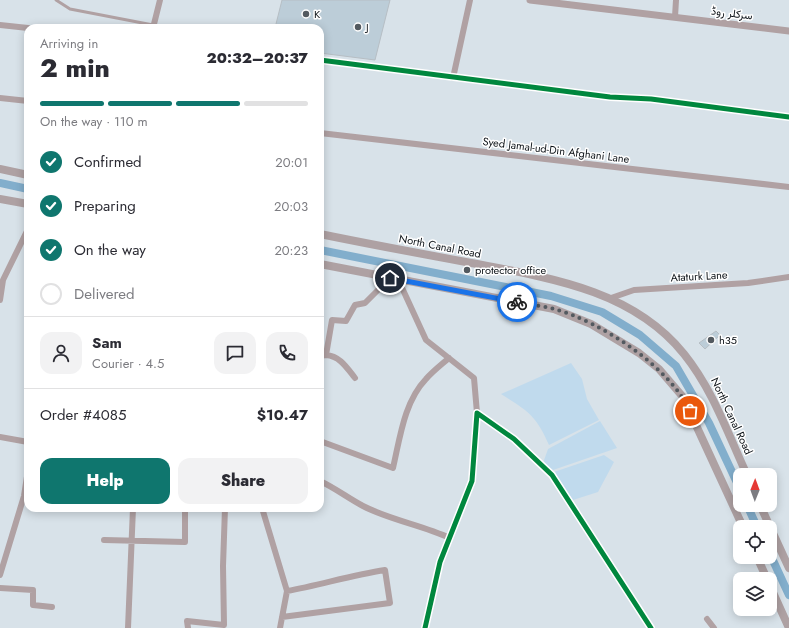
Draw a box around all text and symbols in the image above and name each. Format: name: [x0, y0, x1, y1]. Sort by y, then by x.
street label: سرکلر روڈ: [710, 3, 754, 24]
place label: K: [314, 6, 321, 22]
marker: K: [301, 9, 311, 19]
place label: J: [364, 19, 369, 35]
marker: J: [353, 22, 363, 32]
text: Arriving in: [40, 34, 98, 53]
text: 20:32–20:37: [207, 47, 308, 69]
text: 2 min: [40, 49, 110, 87]
text: On the way · 110 m: [40, 112, 148, 131]
street label: Syed Jamal-ud-Din Afghani Lane: [482, 133, 631, 167]
icon: check: [40, 151, 62, 173]
text: Confirmed: [74, 151, 142, 173]
text: 20:01: [275, 153, 308, 172]
icon: check: [40, 195, 62, 217]
text: Preparing: [74, 195, 136, 217]
text: 20:03: [274, 197, 308, 216]
street label: North Canal Road: [398, 230, 482, 262]
icon: check: [40, 239, 62, 261]
text: On the way: [74, 239, 146, 261]
text: 20:23: [274, 241, 308, 260]
pin: [373, 261, 407, 295]
place label: protector office: [475, 262, 547, 278]
marker: protector office: [462, 265, 472, 275]
street label: Ataturk Lane: [670, 266, 728, 285]
icon: home: [379, 267, 401, 289]
courier: [497, 282, 537, 322]
text: Delivered: [74, 283, 135, 305]
icon: bike: [506, 291, 528, 313]
button: person: [40, 332, 82, 374]
text: Sam: [92, 332, 122, 354]
button: chat: [214, 332, 256, 374]
button: phone: [266, 332, 308, 374]
place label: h35: [719, 332, 737, 348]
marker: h35: [706, 335, 716, 345]
text: Courier · 4.5: [92, 354, 164, 373]
street label: North Canal Road: [707, 375, 757, 457]
pin: [673, 394, 707, 428]
icon: bag: [679, 400, 701, 422]
text: Order #4085: [40, 404, 126, 426]
text: $10.47: [257, 404, 308, 426]
button: Help: [40, 458, 170, 504]
button: Share: [178, 458, 308, 504]
north arrow: [733, 468, 777, 512]
map controls: [733, 468, 777, 616]
button: locate: [733, 520, 777, 564]
button: layers: [733, 572, 777, 616]

